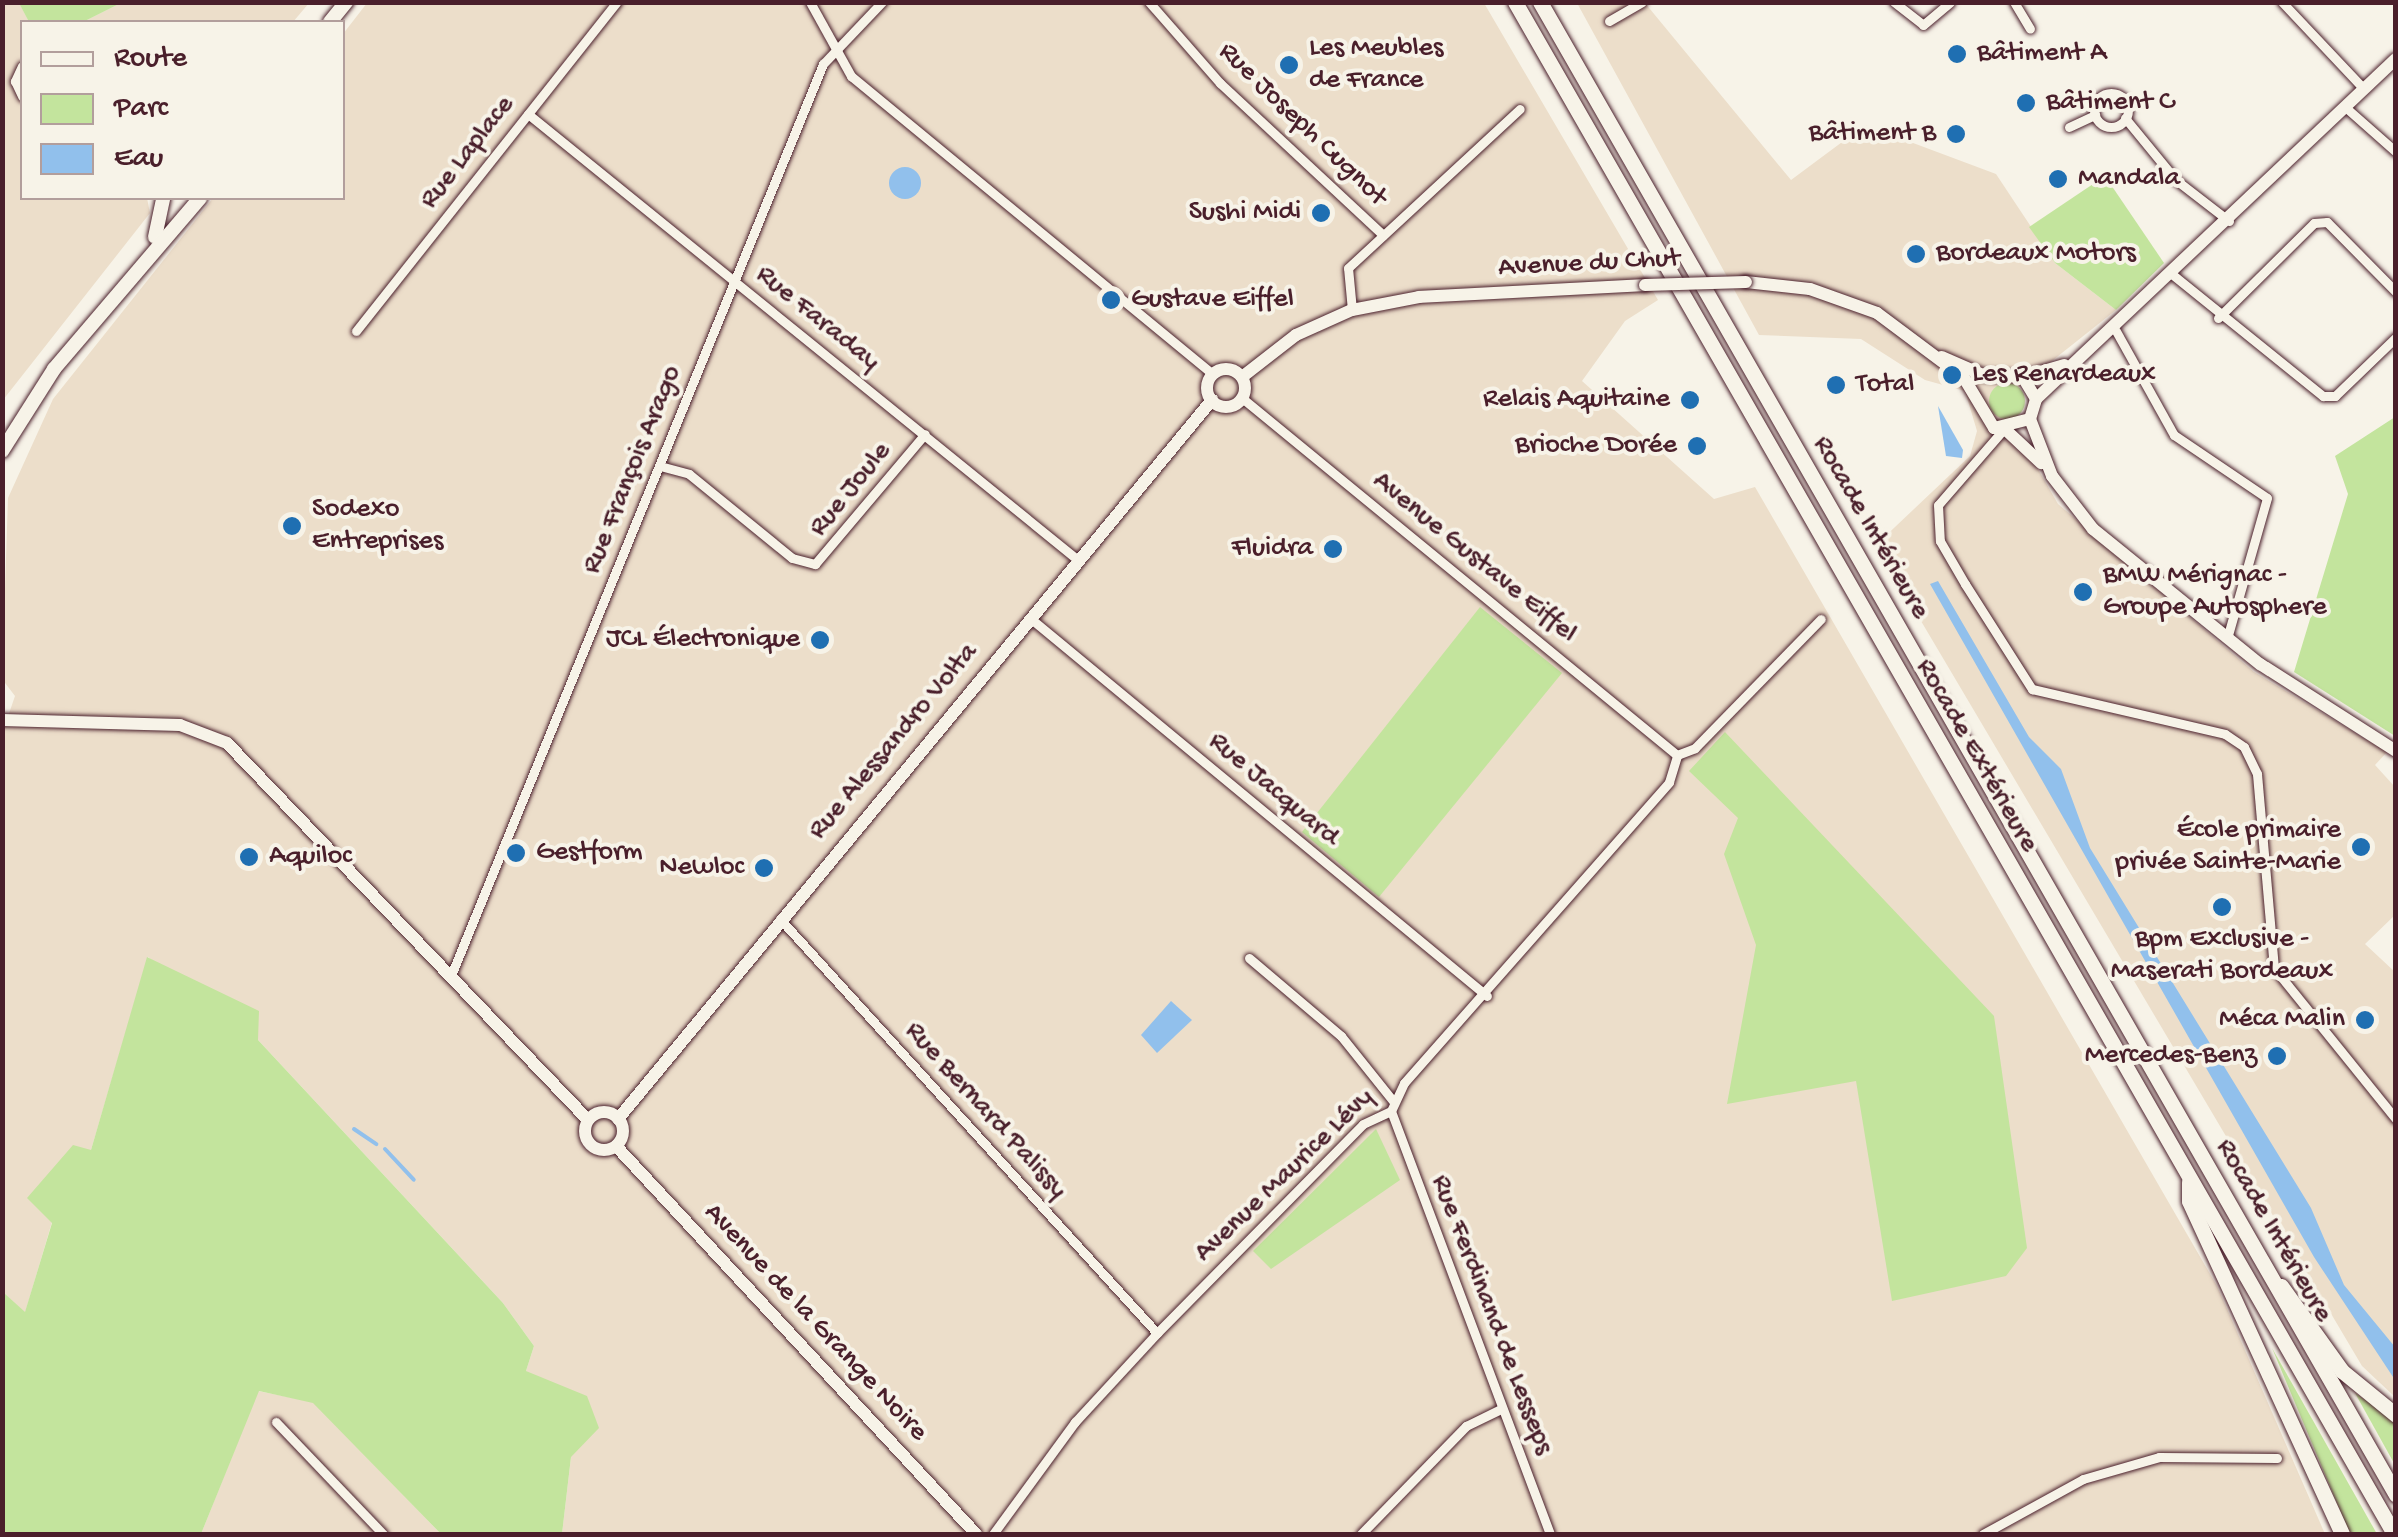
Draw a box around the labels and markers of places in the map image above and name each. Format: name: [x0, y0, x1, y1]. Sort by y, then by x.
place label: Les Meubles de France: [1309, 32, 1443, 98]
place label: Bâtiment A: [1977, 37, 2107, 71]
marker: Bâtiment A: [1946, 43, 1968, 65]
marker: Les Meubles de France: [1278, 54, 1300, 76]
place label: Bâtiment C: [2046, 86, 2174, 120]
marker: Bâtiment C: [2015, 92, 2037, 114]
place label: Bâtiment B: [1809, 117, 1936, 151]
marker: Bâtiment B: [1945, 123, 1967, 145]
place label: Mandala: [2078, 162, 2180, 196]
marker: Mandala: [2047, 168, 2069, 190]
place label: Sushi Midi: [1189, 196, 1301, 230]
marker: Sushi Midi: [1310, 202, 1332, 224]
place label: Bordeaux Motors: [1936, 237, 2136, 271]
marker: Bordeaux Motors: [1905, 243, 1927, 265]
place label: Gustave Eiffel: [1131, 283, 1294, 317]
marker: Gustave Eiffel: [1100, 289, 1122, 311]
place label: Les Renardeaux: [1972, 358, 2156, 392]
marker: Les Renardeaux: [1941, 364, 1963, 386]
place label: Total: [1856, 368, 1914, 402]
marker: Total: [1825, 374, 1847, 396]
place label: Relais Aquitaine: [1483, 383, 1670, 417]
marker: Relais Aquitaine: [1679, 389, 1701, 411]
place label: Brioche Dorée: [1515, 429, 1677, 463]
marker: Brioche Dorée: [1686, 435, 1708, 457]
place label: Sodexo Entreprises: [312, 493, 443, 559]
marker: Sodexo Entreprises: [281, 515, 303, 537]
place label: Fluidra: [1231, 532, 1313, 566]
marker: Fluidra: [1322, 538, 1344, 560]
place label: BMW Mérignac - Groupe Autosphere: [2103, 559, 2327, 625]
marker: BMW Mérignac - Groupe Autosphere: [2072, 581, 2094, 603]
place label: JCL Électronique: [606, 623, 800, 657]
marker: JCL Électronique: [809, 629, 831, 651]
place label: École primaire privée Sainte-Marie: [2115, 814, 2341, 880]
place label: Gestform: [536, 836, 643, 870]
marker: École primaire privée Sainte-Marie: [2350, 836, 2372, 858]
place label: Aquiloc: [269, 840, 352, 874]
marker: Gestform: [505, 842, 527, 864]
marker: Aquiloc: [238, 846, 260, 868]
place label: Newloc: [659, 851, 744, 885]
marker: Newloc: [753, 857, 775, 879]
marker: Bpm Exclusive - Maserati Bordeaux: [2211, 896, 2233, 918]
place label: Bpm Exclusive - Maserati Bordeaux: [2111, 923, 2333, 989]
place label: Méca Malin: [2219, 1003, 2345, 1037]
marker: Méca Malin: [2354, 1009, 2376, 1031]
place label: Mercedes-Benz: [2085, 1039, 2257, 1073]
marker: Mercedes-Benz: [2266, 1045, 2288, 1067]

